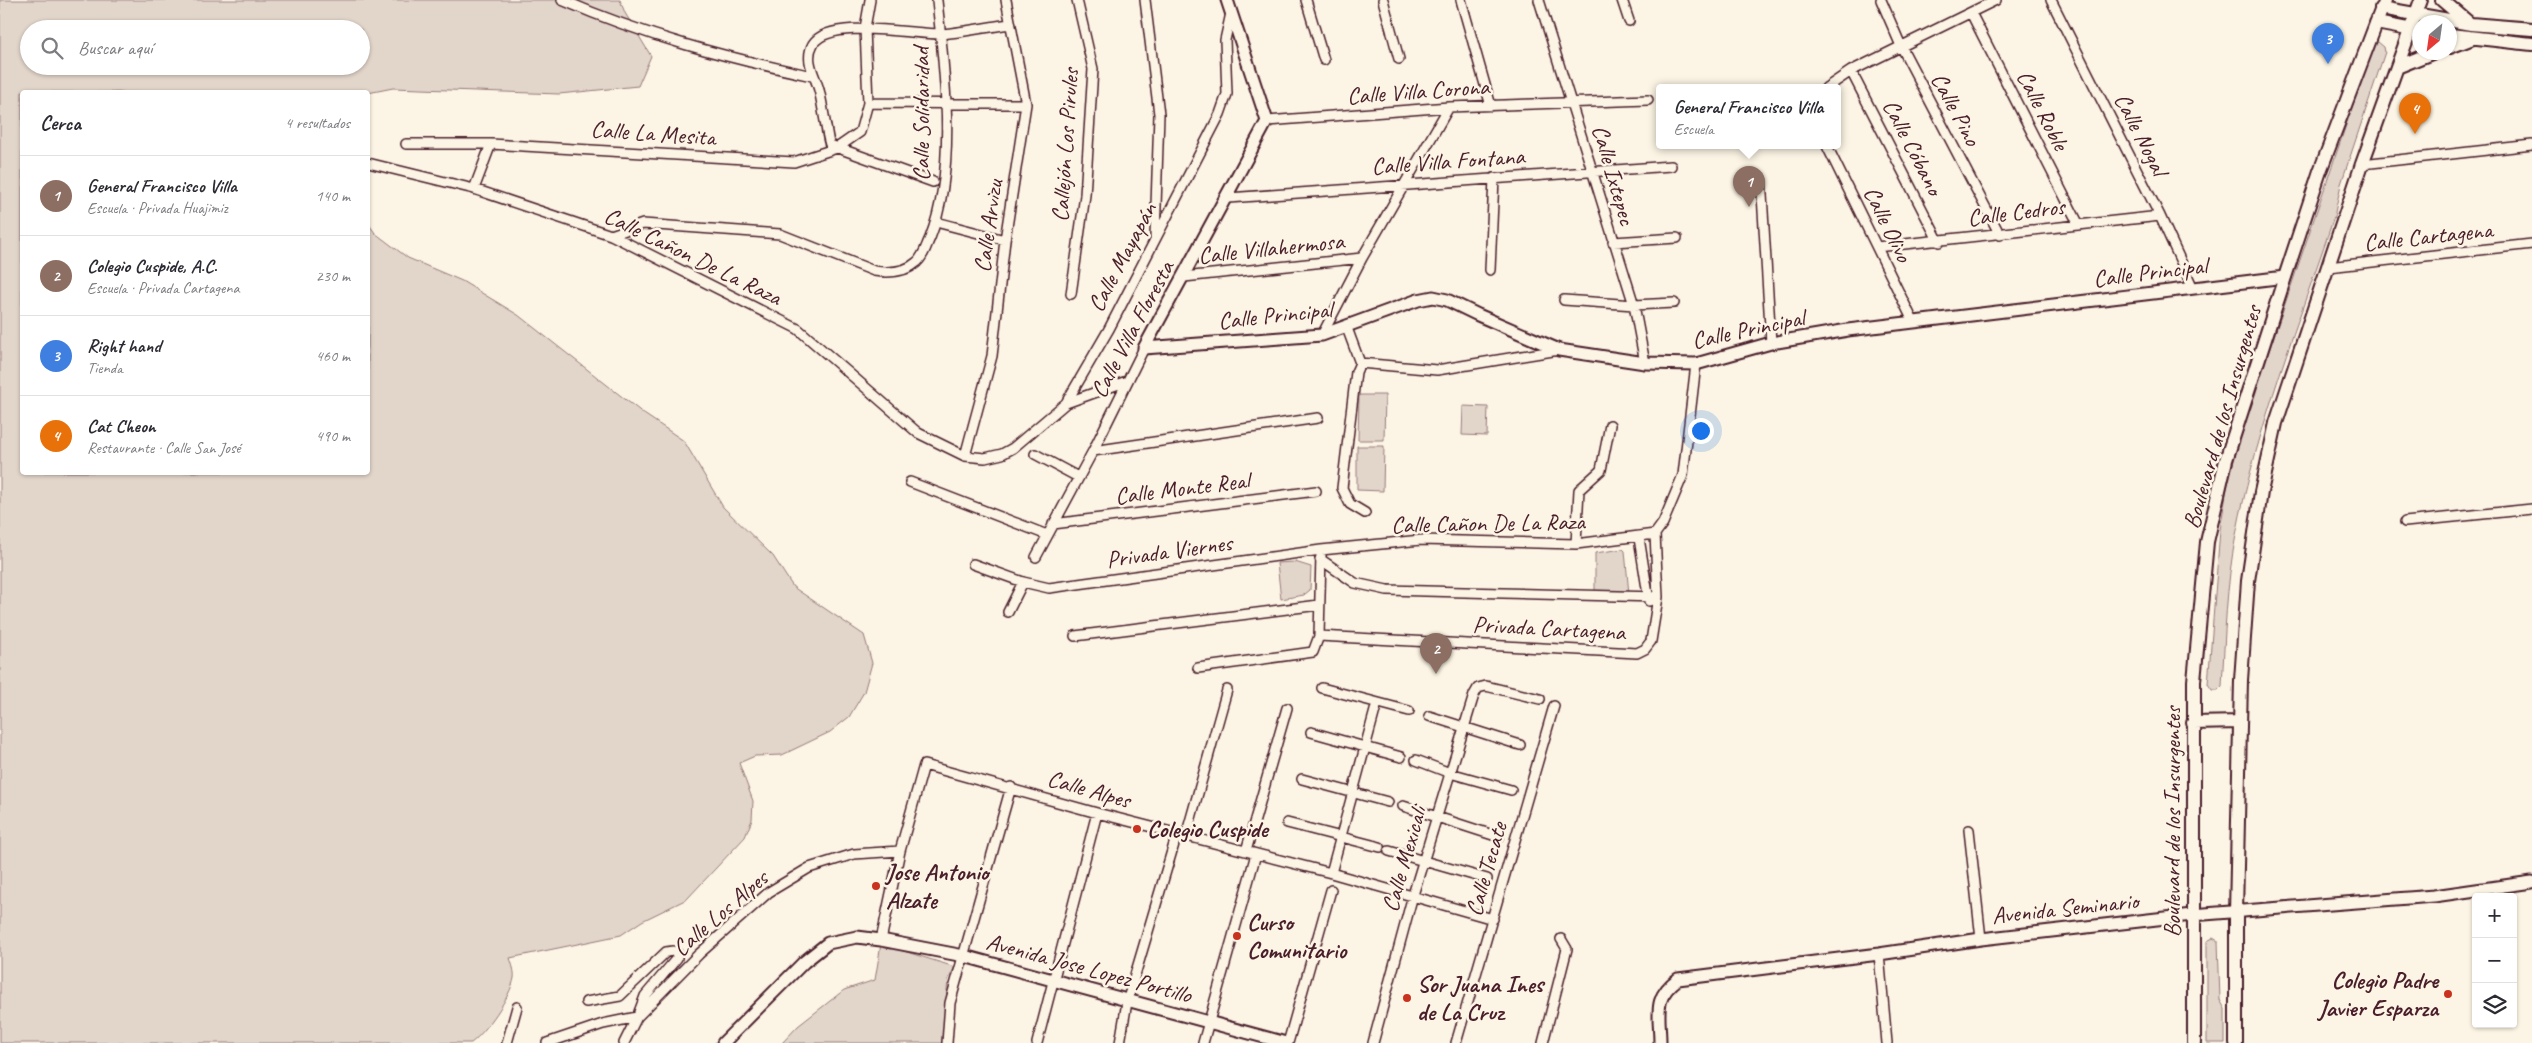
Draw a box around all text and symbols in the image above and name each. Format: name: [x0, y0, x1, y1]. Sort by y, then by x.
north arrow: [2412, 15, 2457, 60]
search box: [20, 20, 370, 75]
pin: 3: [2312, 23, 2344, 64]
icon: search: [38, 34, 66, 62]
text: Buscar aquí: [78, 36, 152, 60]
street label: Calle Solidaridad: [906, 44, 936, 181]
street label: Callejón Los Pirules: [1045, 65, 1085, 223]
street label: Calle Roble: [2010, 65, 2077, 157]
street label: Calle Pino: [1924, 67, 1988, 152]
street label: Calle Villa Corona: [1346, 71, 1492, 111]
popup: [1656, 84, 1841, 149]
street label: Calle Nogal: [2108, 88, 2176, 184]
pin: 4: [2399, 93, 2431, 134]
street label: Calle Cóbano: [1876, 94, 1951, 202]
text: General Francisco Villa: [1674, 95, 1823, 119]
text: Cerca: [40, 110, 81, 136]
text: 4 resultados: [285, 113, 350, 133]
street label: Calle La Mesita: [590, 114, 719, 152]
text: Escuela: [1674, 119, 1714, 139]
street label: Calle Ixtepec: [1585, 121, 1643, 230]
street label: Calle Villa Fontana: [1371, 141, 1527, 181]
pin: 1: [1733, 166, 1765, 207]
text: General Francisco Villa: [87, 174, 237, 198]
street label: Calle Arvizu: [967, 176, 1010, 274]
street label: Calle Olivo: [1857, 181, 1920, 268]
text: 1: [52, 186, 60, 206]
text: 140 m: [316, 186, 350, 206]
street label: Calle Cedros: [1966, 191, 2068, 233]
street label: Calle Mayapán: [1081, 196, 1164, 317]
text: Escuela · Privada Huajimiz: [87, 198, 228, 218]
street label: Calle Cañon De La Raza: [599, 200, 788, 313]
street label: Calle Cartagena: [2362, 214, 2496, 258]
street label: Calle Villahermosa: [1197, 225, 1347, 271]
street label: Calle Principal: [2091, 250, 2212, 294]
text: Colegio Cuspide, A.C.: [87, 254, 217, 278]
street label: Calle Villa Floresta: [1083, 254, 1181, 403]
text: 2: [52, 266, 60, 286]
text: 230 m: [316, 266, 350, 286]
text: Escuela · Privada Cartagena: [87, 278, 239, 298]
street label: Calle Principal: [1217, 294, 1337, 336]
street label: Boulevard de los Insurgentes: [2176, 300, 2269, 532]
street label: Calle Principal: [1689, 302, 1811, 356]
text: Right hand: [87, 334, 161, 358]
text: 3: [52, 346, 60, 366]
text: 460 m: [316, 346, 350, 366]
text: Tienda: [87, 358, 123, 378]
text: Cat Cheon: [87, 414, 156, 438]
your location: [1688, 418, 1714, 444]
text: 4: [52, 426, 60, 446]
text: 490 m: [316, 426, 350, 446]
text: Restaurante · Calle San José: [87, 438, 241, 458]
street label: Calle Monte Real: [1113, 464, 1255, 511]
street label: Calle Cañon De La Raza: [1391, 506, 1586, 540]
street label: Privada Viernes: [1104, 527, 1236, 575]
street label: Privada Cartagena: [1472, 609, 1628, 647]
pin: 2: [1420, 633, 1452, 674]
street label: Boulevard de los Insurgentes: [2157, 705, 2187, 937]
street label: Calle Alpes: [1044, 763, 1136, 816]
street label: Calle Mexicali: [1375, 800, 1434, 915]
place label: Colegio Cuspide: [1147, 814, 1270, 844]
street label: Calle Tecate: [1458, 816, 1514, 919]
marker: Colegio Cuspide: [1131, 823, 1143, 835]
place label: Jose Antonio Alzate: [884, 857, 991, 915]
street label: Calle Los Alpes: [666, 862, 776, 963]
marker: Jose Antonio Alzate: [870, 880, 882, 892]
street label: Avenida Seminario: [1990, 885, 2142, 931]
map controls: [2472, 893, 2517, 1028]
button: +: [2472, 893, 2517, 938]
place label: Curso Comunitario: [1247, 907, 1348, 965]
street label: Avenida Jose Lopez Portillo: [983, 926, 1196, 1010]
marker: Curso Comunitario: [1231, 930, 1243, 942]
button: −: [2472, 938, 2517, 983]
place label: Colegio Padre Javier Esparza: [2316, 965, 2440, 1023]
place label: Sor Juana Ines de La Cruz: [1417, 969, 1546, 1027]
button: layers: [2472, 983, 2517, 1028]
marker: Colegio Padre Javier Esparza: [2442, 988, 2454, 1000]
marker: Sor Juana Ines de La Cruz: [1401, 992, 1413, 1004]

